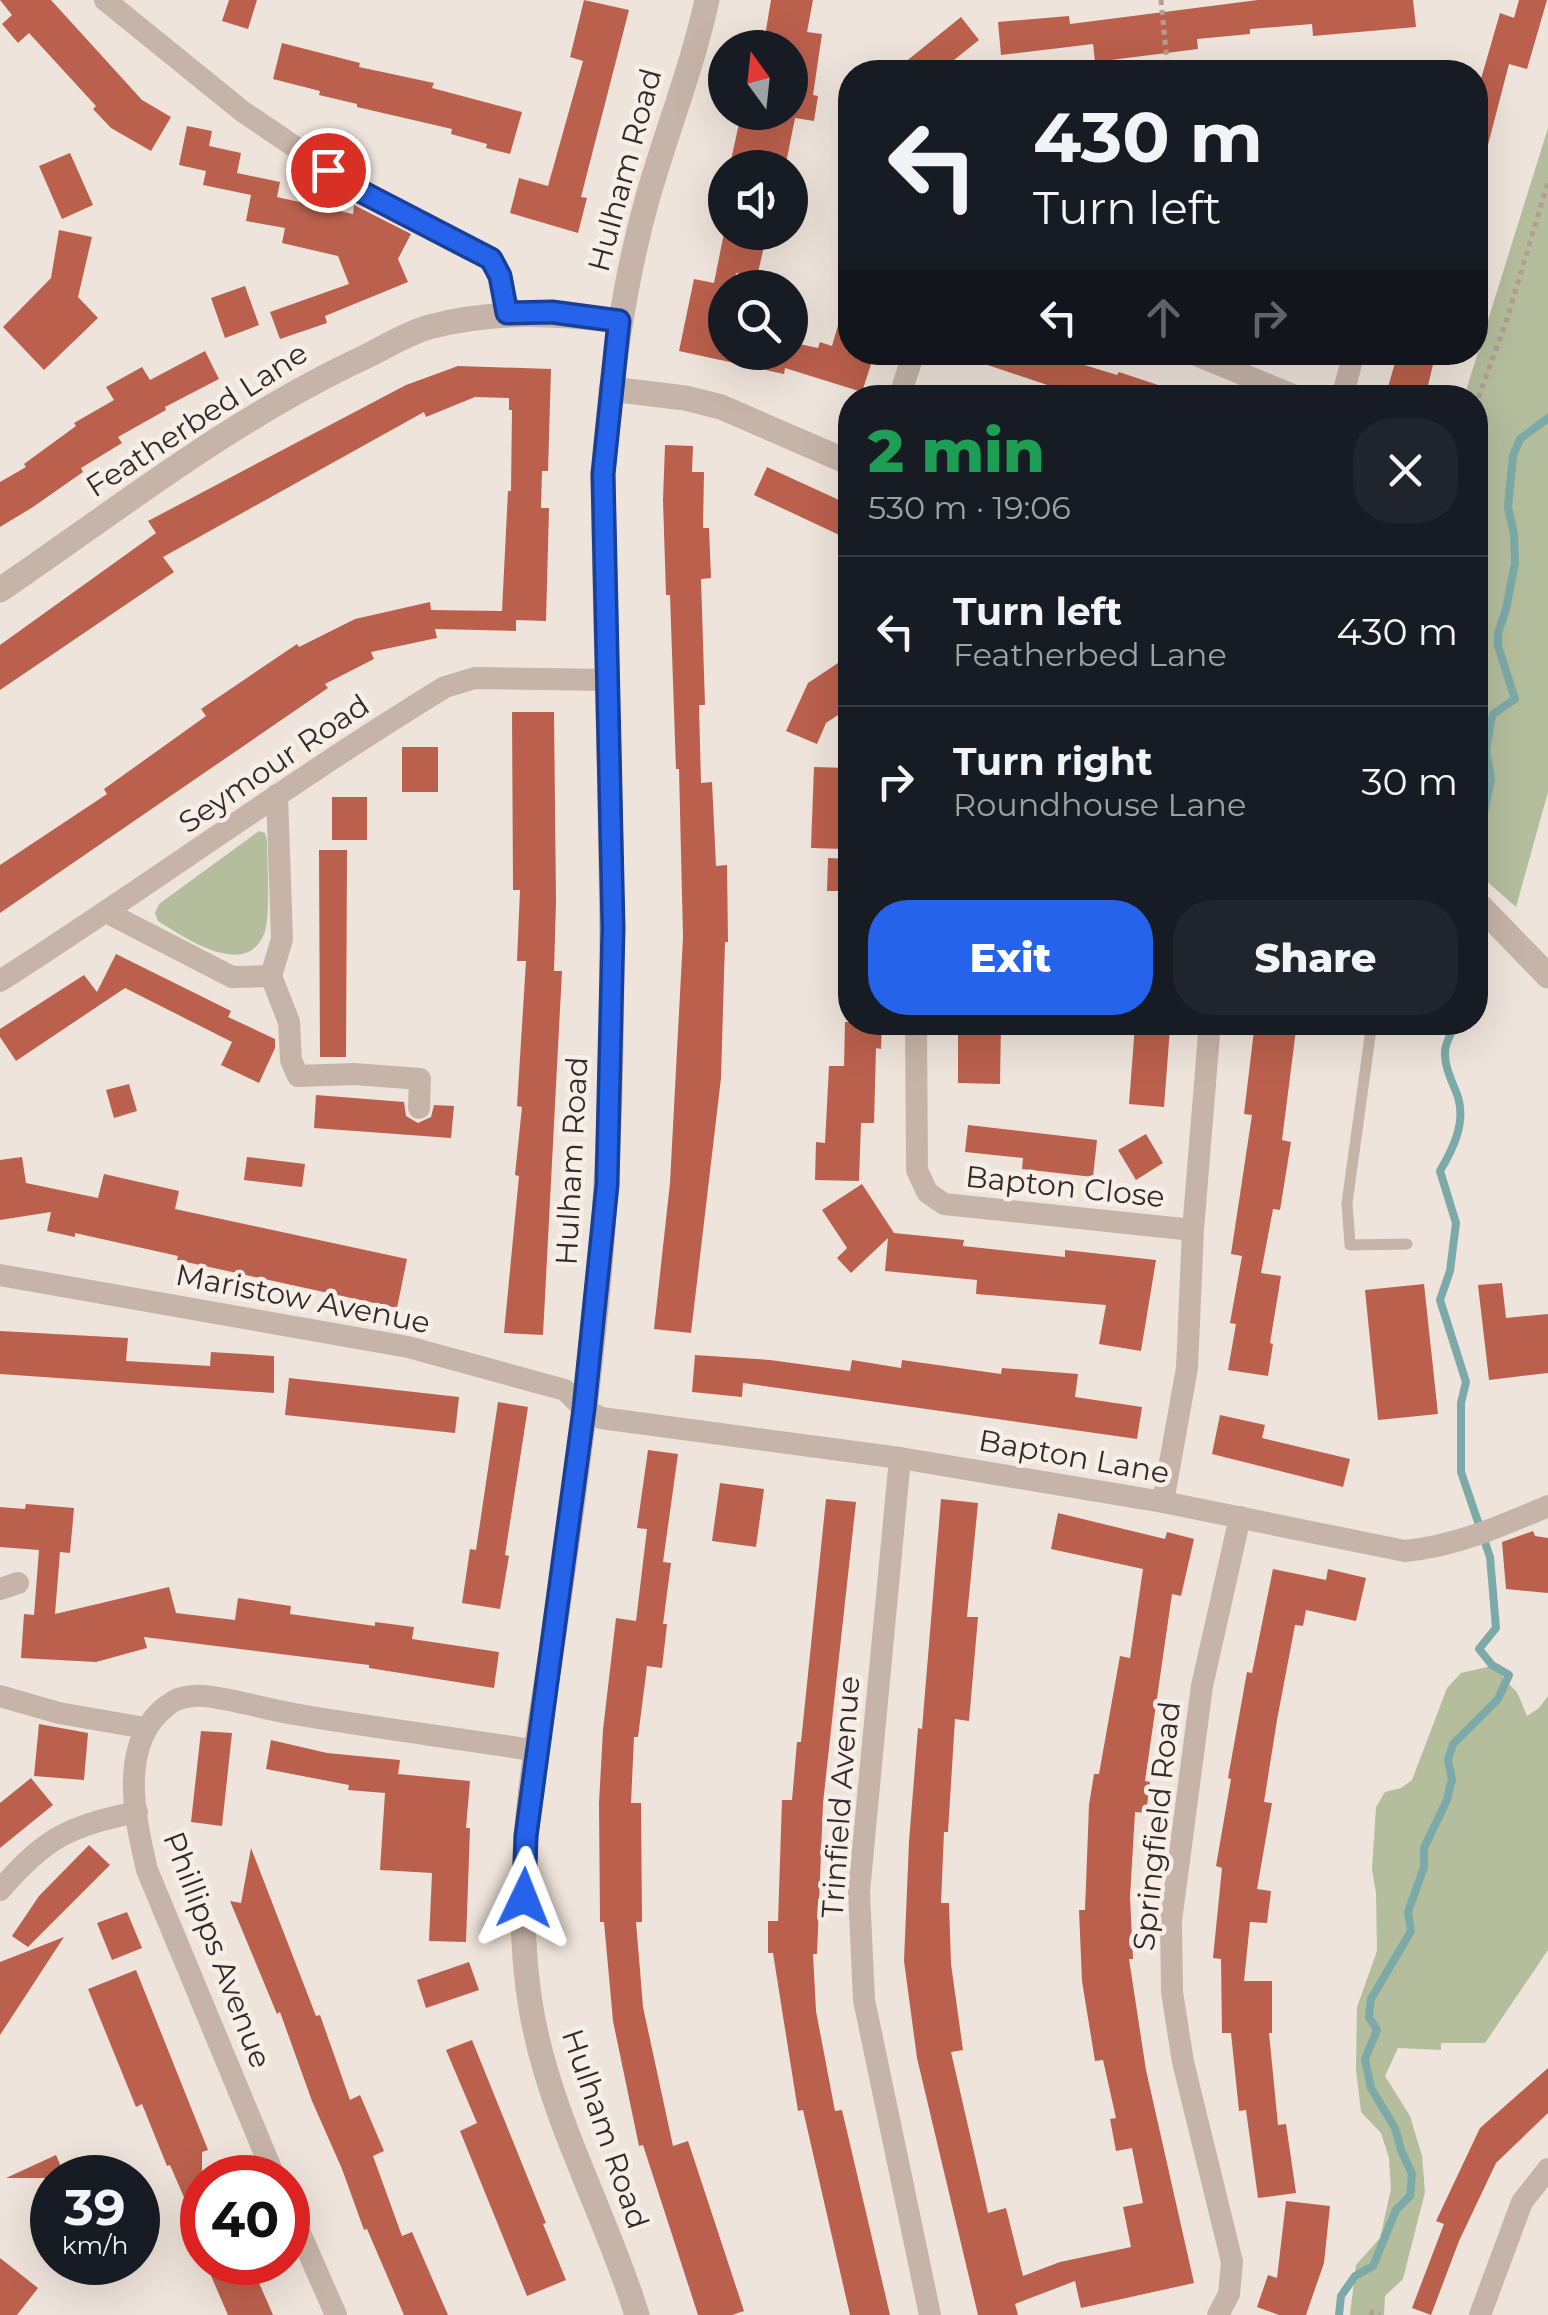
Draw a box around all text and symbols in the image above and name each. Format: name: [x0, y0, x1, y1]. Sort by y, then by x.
north arrow: [708, 30, 808, 130]
map controls: [708, 30, 808, 370]
street label: Hulham Road: [580, 64, 669, 275]
text: 430 m: [1033, 94, 1263, 180]
icon: left: [868, 100, 998, 230]
pin: [286, 128, 371, 213]
icon: arrive: [301, 143, 356, 198]
button: sound: [708, 150, 808, 250]
text: Turn left: [1033, 180, 1221, 235]
button: search: [708, 270, 808, 370]
icon: left: [1031, 290, 1086, 345]
icon: ahead: [1136, 290, 1191, 345]
icon: right: [1241, 290, 1296, 345]
street label: Featherbed Lane: [79, 334, 314, 505]
text: 2 min: [868, 414, 1045, 487]
button: close: [1353, 418, 1458, 523]
text: 530 m · 19:06: [868, 488, 1071, 527]
text: Turn left: [953, 588, 1122, 635]
icon: left: [868, 604, 923, 659]
text: 430 m: [1337, 608, 1458, 655]
text: Featherbed Lane: [953, 635, 1227, 674]
street label: Seymour Road: [171, 686, 376, 841]
text: Turn right: [953, 738, 1152, 785]
icon: right: [868, 754, 923, 809]
text: 30 m: [1361, 758, 1458, 805]
text: Roundhouse Lane: [953, 785, 1246, 824]
button: Exit: [868, 900, 1153, 1015]
button: Share: [1173, 900, 1458, 1015]
street label: Hulham Road: [548, 1056, 595, 1266]
street label: Bapton Close: [964, 1158, 1167, 1215]
street label: Maristow Avenue: [173, 1256, 433, 1341]
street label: Bapton Lane: [976, 1422, 1172, 1491]
street label: Trinfield Avenue: [814, 1675, 867, 1919]
street label: Springfield Road: [1125, 1699, 1188, 1952]
street label: Phillipps Avenue: [155, 1826, 280, 2073]
position arrow: [472, 1846, 576, 1950]
street label: Hulham Road: [554, 2024, 657, 2234]
speed limit sign: 40: [180, 2155, 310, 2285]
text: 39: [64, 2177, 126, 2238]
text: km/h: [62, 2230, 128, 2260]

